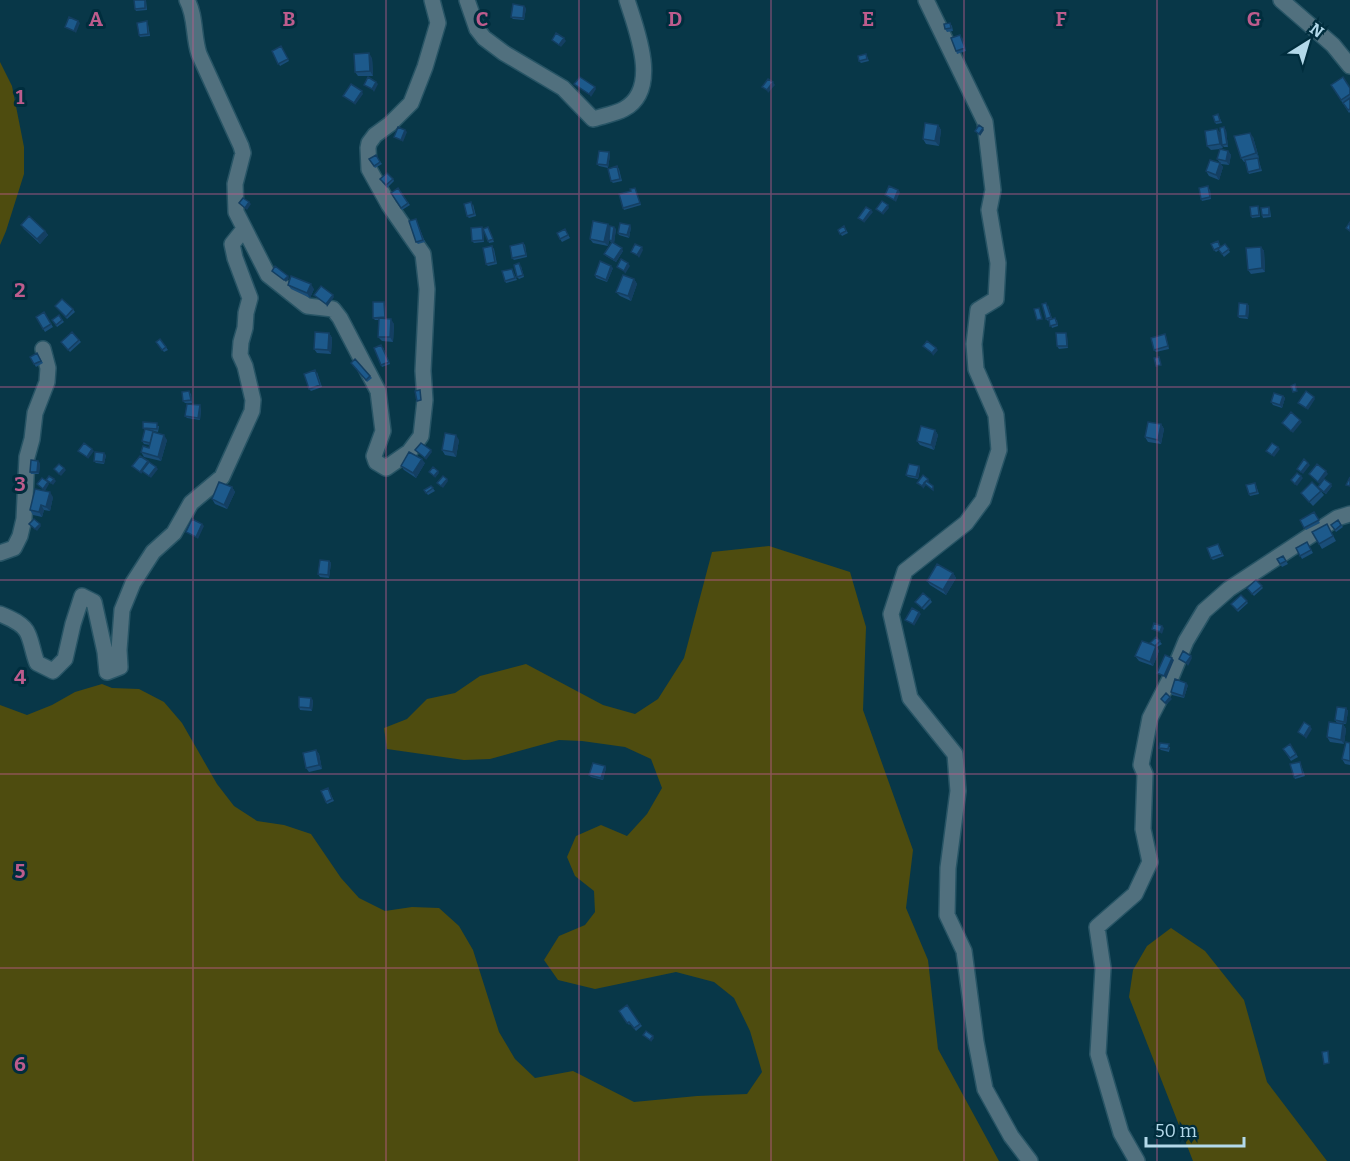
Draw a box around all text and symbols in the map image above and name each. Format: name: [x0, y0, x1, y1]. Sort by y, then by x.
text: A: [89, 7, 104, 31]
text: B: [283, 7, 296, 31]
text: C: [476, 7, 488, 31]
text: D: [668, 7, 682, 31]
text: E: [862, 7, 874, 31]
text: F: [1055, 7, 1067, 31]
text: G: [1247, 7, 1261, 31]
north arrow: [1278, 12, 1338, 72]
text: N: [1306, 19, 1327, 42]
text: 1: [16, 85, 25, 109]
text: 2: [14, 278, 26, 302]
text: 3: [14, 472, 26, 496]
text: 4: [14, 665, 26, 689]
text: 5: [15, 859, 26, 883]
text: 6: [14, 1052, 26, 1076]
scale bar: [1146, 1110, 1244, 1148]
text: 50 m: [1155, 1120, 1197, 1142]

